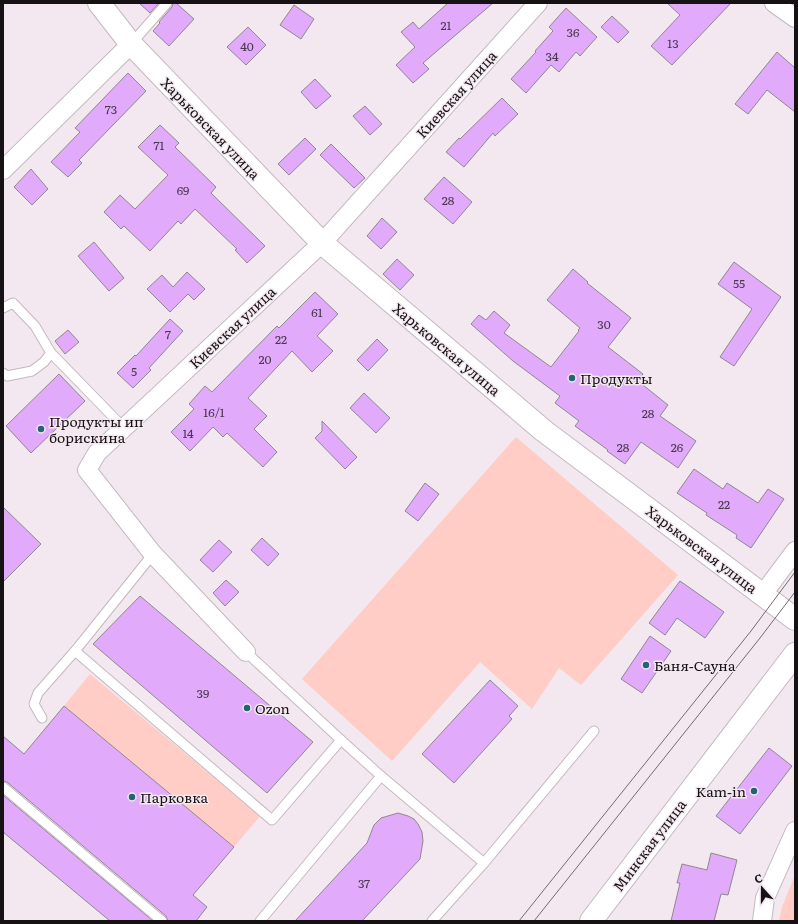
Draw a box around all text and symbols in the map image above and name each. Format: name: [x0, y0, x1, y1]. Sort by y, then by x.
house number: 21: [441, 16, 452, 34]
house number: 36: [567, 23, 580, 41]
house number: 13: [667, 34, 679, 52]
house number: 40: [240, 37, 254, 55]
street label: Киевская улица: [411, 45, 501, 142]
house number: 34: [545, 47, 559, 65]
street label: Харьковская улица: [157, 73, 265, 184]
house number: 73: [105, 100, 117, 118]
house number: 71: [154, 136, 165, 154]
house number: 69: [177, 181, 189, 199]
house number: 28: [442, 191, 455, 209]
house number: 55: [733, 274, 745, 292]
street label: Киевская улица: [184, 281, 280, 373]
street label: Харьковская улица: [389, 298, 505, 400]
house number: 61: [311, 303, 323, 321]
house number: 30: [597, 315, 611, 333]
house number: 7: [165, 325, 171, 343]
house number: 22: [275, 330, 287, 348]
house number: 20: [258, 350, 272, 368]
house number: 5: [131, 362, 137, 380]
place label: Продукты: [580, 368, 653, 388]
marker: Продукты: [567, 373, 577, 383]
house number: 16/1: [203, 403, 225, 421]
house number: 28: [642, 404, 655, 422]
place label: Продукты ип борискина: [49, 411, 143, 447]
marker: Продукты ип борискина: [36, 424, 46, 434]
house number: 14: [182, 424, 194, 442]
house number: 28: [617, 438, 630, 456]
house number: 26: [671, 438, 684, 456]
house number: 22: [718, 495, 730, 513]
street label: Харьковская улица: [642, 500, 762, 598]
place label: Баня-Сауна: [654, 655, 736, 675]
marker: Баня-Сауна: [641, 660, 651, 670]
house number: 39: [197, 684, 209, 702]
place label: Ozon: [255, 698, 290, 718]
marker: Ozon: [242, 703, 252, 713]
place label: Kam-in: [696, 781, 746, 801]
marker: Kam-in: [749, 786, 759, 796]
place label: Парковка: [140, 787, 209, 807]
marker: Парковка: [127, 792, 137, 802]
street label: Минская улица: [608, 795, 690, 895]
north arrow: [742, 868, 782, 908]
text: С: [752, 869, 765, 887]
house number: 37: [358, 874, 370, 892]

